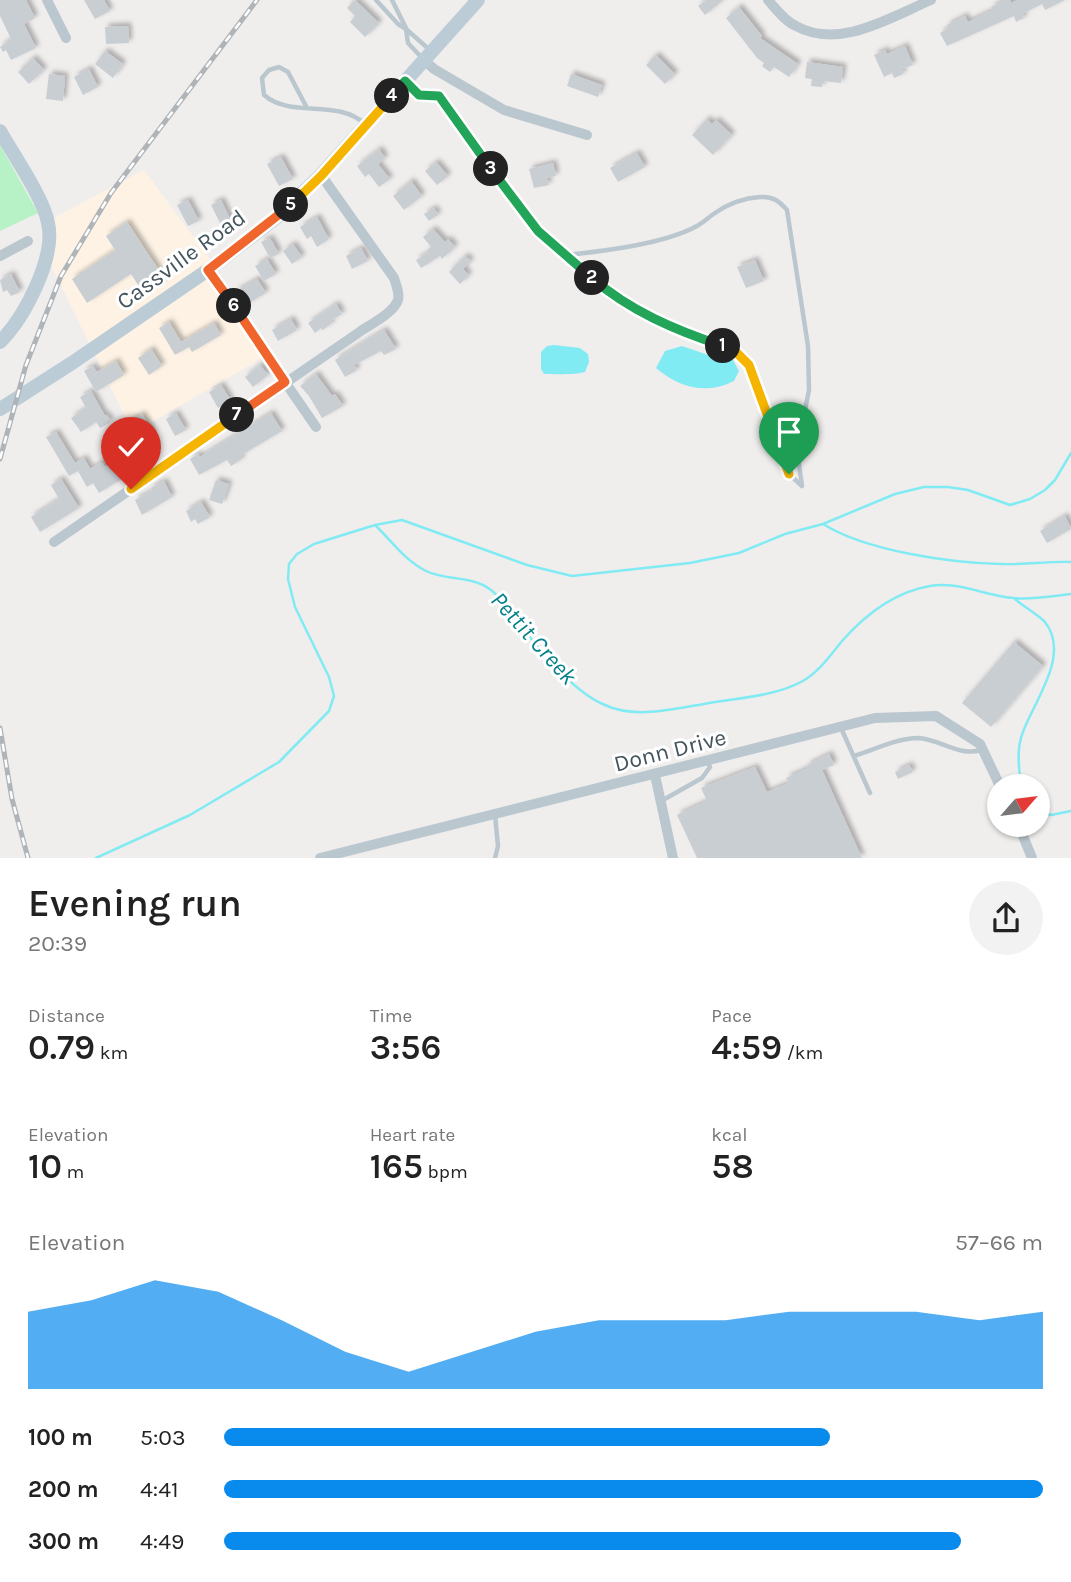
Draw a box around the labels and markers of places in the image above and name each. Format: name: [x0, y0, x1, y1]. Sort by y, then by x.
pin: 4: [374, 78, 410, 114]
pin: 3: [474, 152, 508, 186]
pin: 5: [274, 188, 308, 222]
pin: 2: [574, 260, 610, 296]
pin: 6: [216, 288, 252, 324]
pin: 1: [706, 328, 740, 364]
pin: 7: [219, 398, 254, 432]
pin: [759, 402, 819, 474]
pin: [101, 417, 161, 489]

